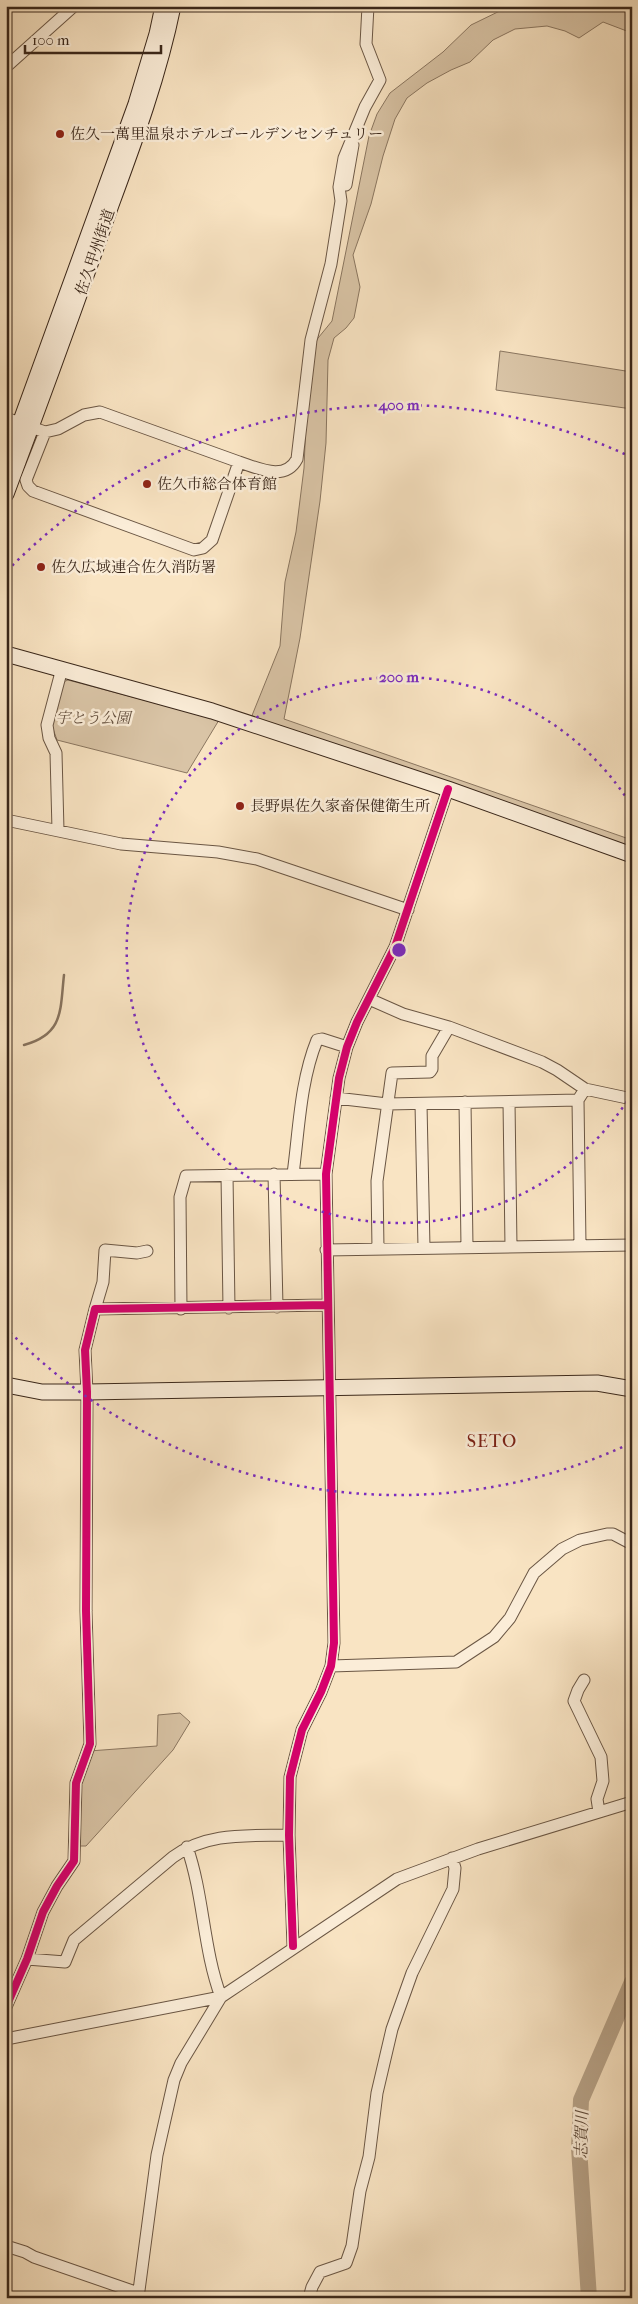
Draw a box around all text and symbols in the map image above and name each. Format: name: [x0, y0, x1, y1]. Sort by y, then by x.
scale bar: [25, 22, 161, 54]
text: 100 m: [32, 31, 70, 49]
place label: 佐久一萬里温泉ホテルゴールデンセンチュリー: [70, 125, 383, 143]
marker: 佐久一萬里温泉ホテルゴールデンセンチュリー: [54, 128, 66, 140]
street label: 佐久甲州街道: [72, 207, 118, 297]
text: 400 m: [377, 396, 420, 414]
place label: 佐久市総合体育館: [157, 475, 277, 493]
marker: 佐久市総合体育館: [141, 478, 153, 490]
place label: 佐久広域連合佐久消防署: [51, 558, 216, 576]
marker: 佐久広域連合佐久消防署: [35, 561, 47, 573]
text: 200 m: [379, 668, 419, 686]
park label: 宇とう公園: [55, 709, 133, 727]
place label: 長野県佐久家畜保健衛生所: [250, 797, 430, 815]
marker: 長野県佐久家畜保健衛生所: [234, 800, 246, 812]
centre of rings: [390, 941, 408, 959]
district label: SETO: [467, 1431, 517, 1452]
water label: 志賀川: [572, 2109, 591, 2159]

